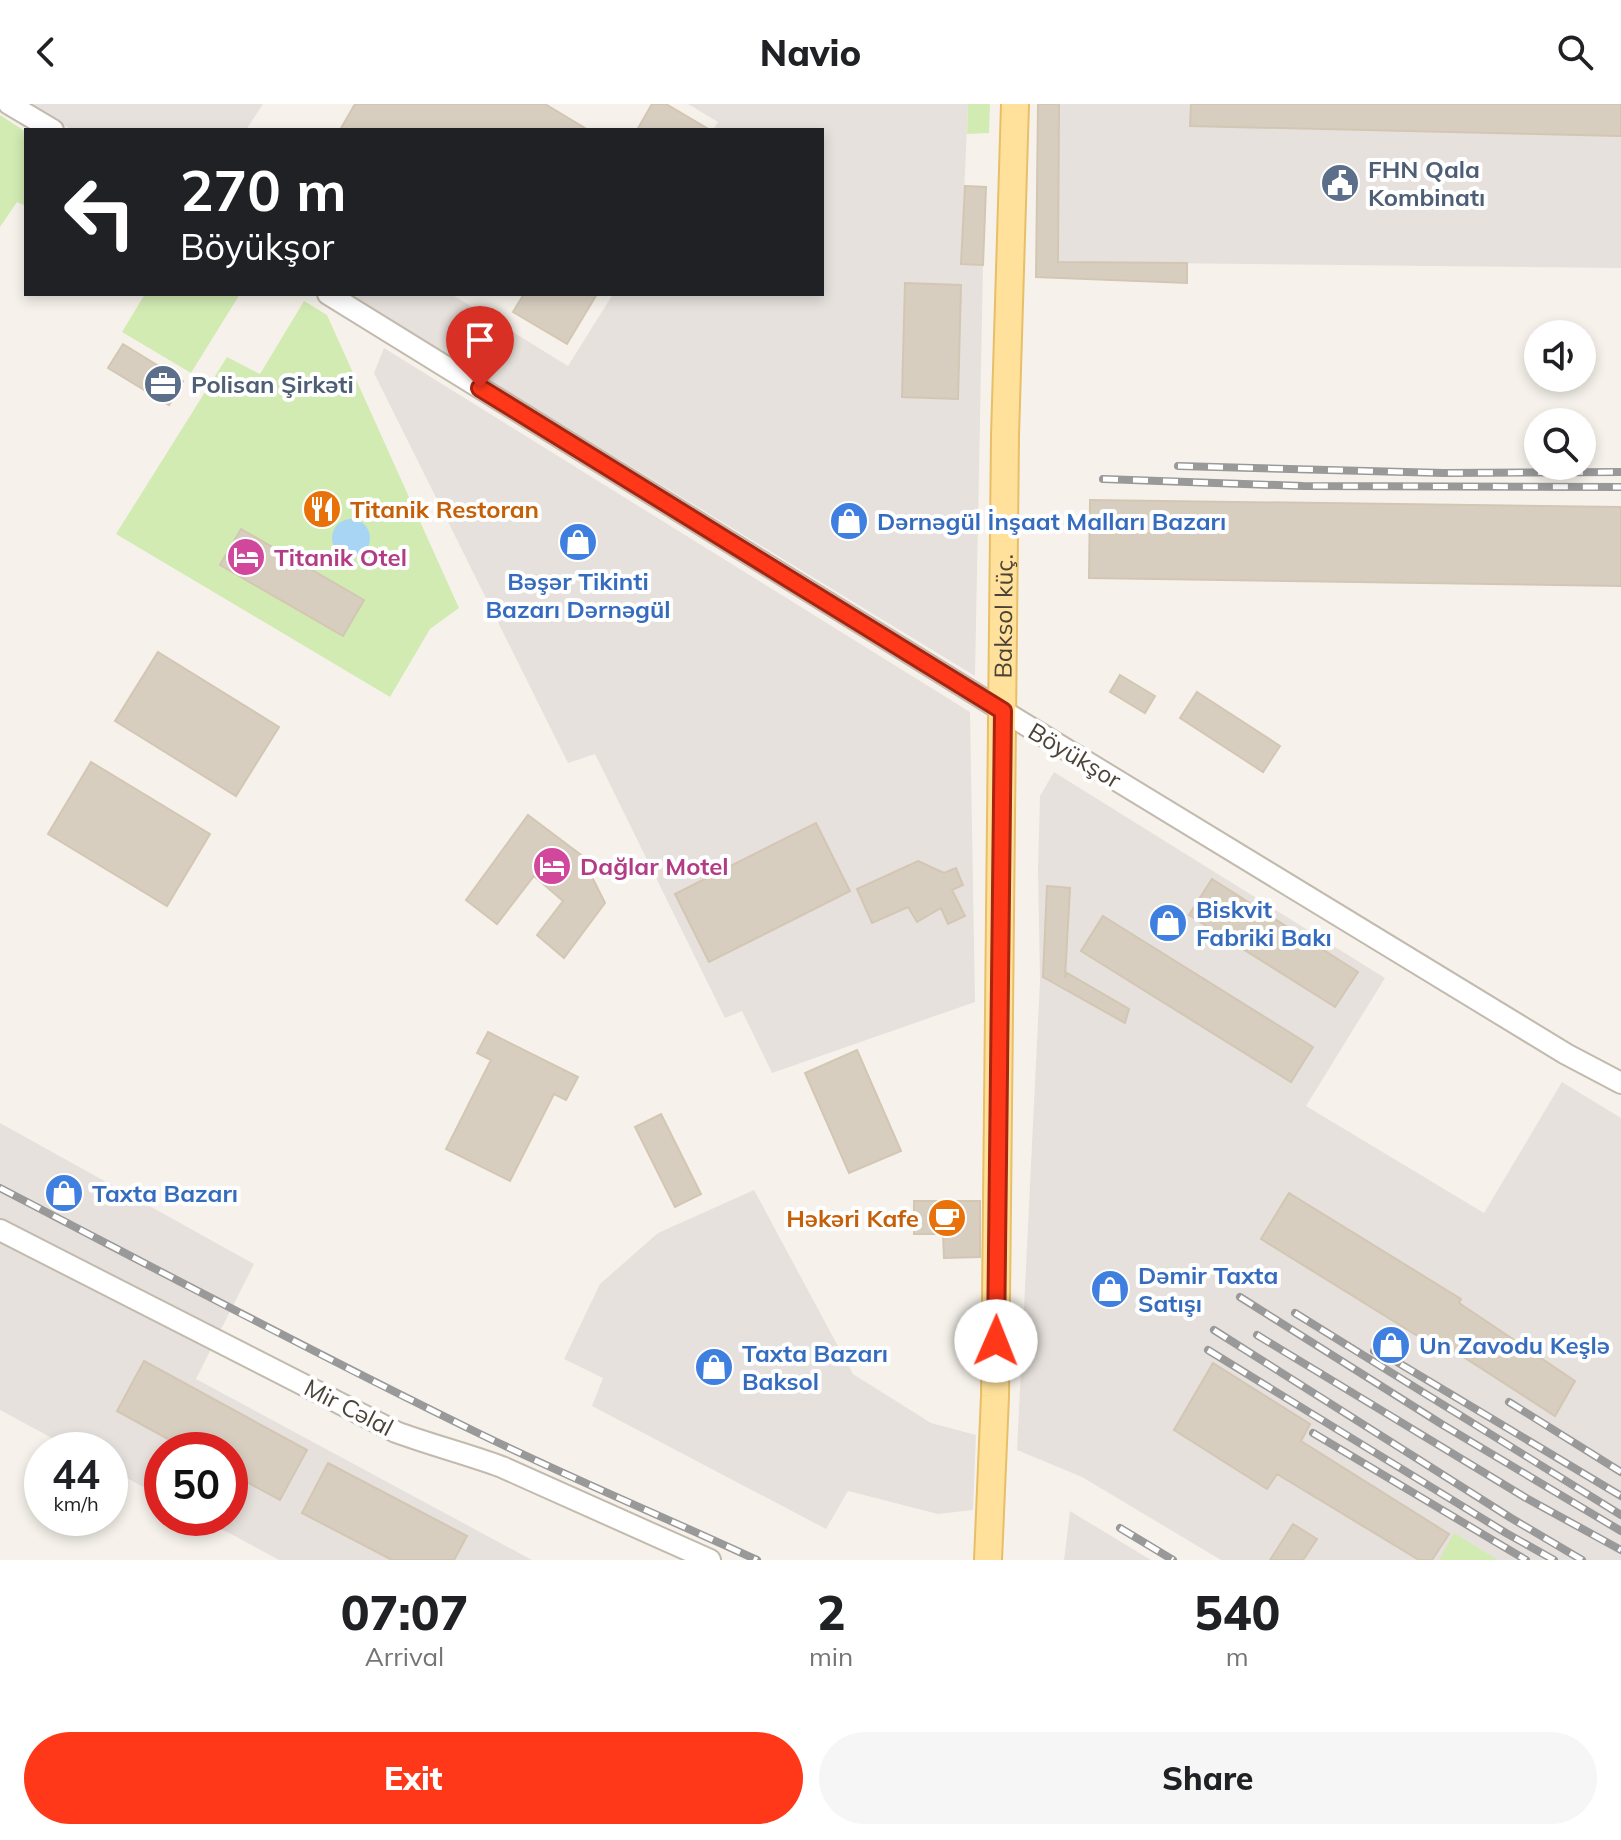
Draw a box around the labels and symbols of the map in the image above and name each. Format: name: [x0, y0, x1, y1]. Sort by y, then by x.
place label: FHN Qala Kombinatı: [1368, 154, 1485, 212]
public building icon: FHN Qala Kombinatı: [1319, 162, 1361, 204]
pin: [446, 306, 514, 388]
office icon: Polisan Şirkəti: [142, 363, 184, 405]
place label: Polisan Şirkəti: [191, 369, 354, 399]
restaurant icon: Titanik Restoran: [301, 488, 343, 530]
place label: Titanik Restoran: [350, 494, 539, 524]
shop icon: Dərnəgül İnşaat Malları Bazarı: [828, 500, 870, 542]
place label: Dərnəgül İnşaat Malları Bazarı: [877, 506, 1226, 536]
shop icon: Bəşər Tikinti Bazarı Dərnəgül: [557, 521, 599, 563]
hotel icon: Titanik Otel: [225, 536, 267, 578]
place label: Titanik Otel: [274, 542, 407, 572]
street label: Baksol küç.: [987, 554, 1019, 679]
place label: Bəşər Tikinti Bazarı Dərnəgül: [485, 566, 671, 624]
street label: Böyükşor: [1023, 716, 1127, 795]
hotel icon: Dağlar Motel: [531, 845, 573, 887]
place label: Dağlar Motel: [580, 851, 729, 881]
place label: Biskvit Fabriki Bakı: [1196, 894, 1332, 952]
shop icon: Biskvit Fabriki Bakı: [1147, 902, 1189, 944]
shop icon: Taxta Bazarı: [43, 1172, 85, 1214]
place label: Taxta Bazarı: [92, 1178, 238, 1208]
cafe icon: Həkəri Kafe: [926, 1197, 968, 1239]
place label: Həkəri Kafe: [786, 1203, 919, 1233]
place label: Dəmir Taxta Satışı: [1138, 1260, 1278, 1318]
shop icon: Dəmir Taxta Satışı: [1089, 1268, 1131, 1310]
position arrow: [954, 1299, 1038, 1383]
shop icon: Un Zavodu Keşlə: [1370, 1324, 1412, 1366]
place label: Un Zavodu Keşlə: [1419, 1330, 1610, 1360]
place label: Taxta Bazarı Baksol: [742, 1338, 888, 1396]
shop icon: Taxta Bazarı Baksol: [693, 1346, 735, 1388]
street label: Mir Cəlal: [300, 1372, 398, 1442]
speed limit sign: 50: [144, 1432, 248, 1536]

